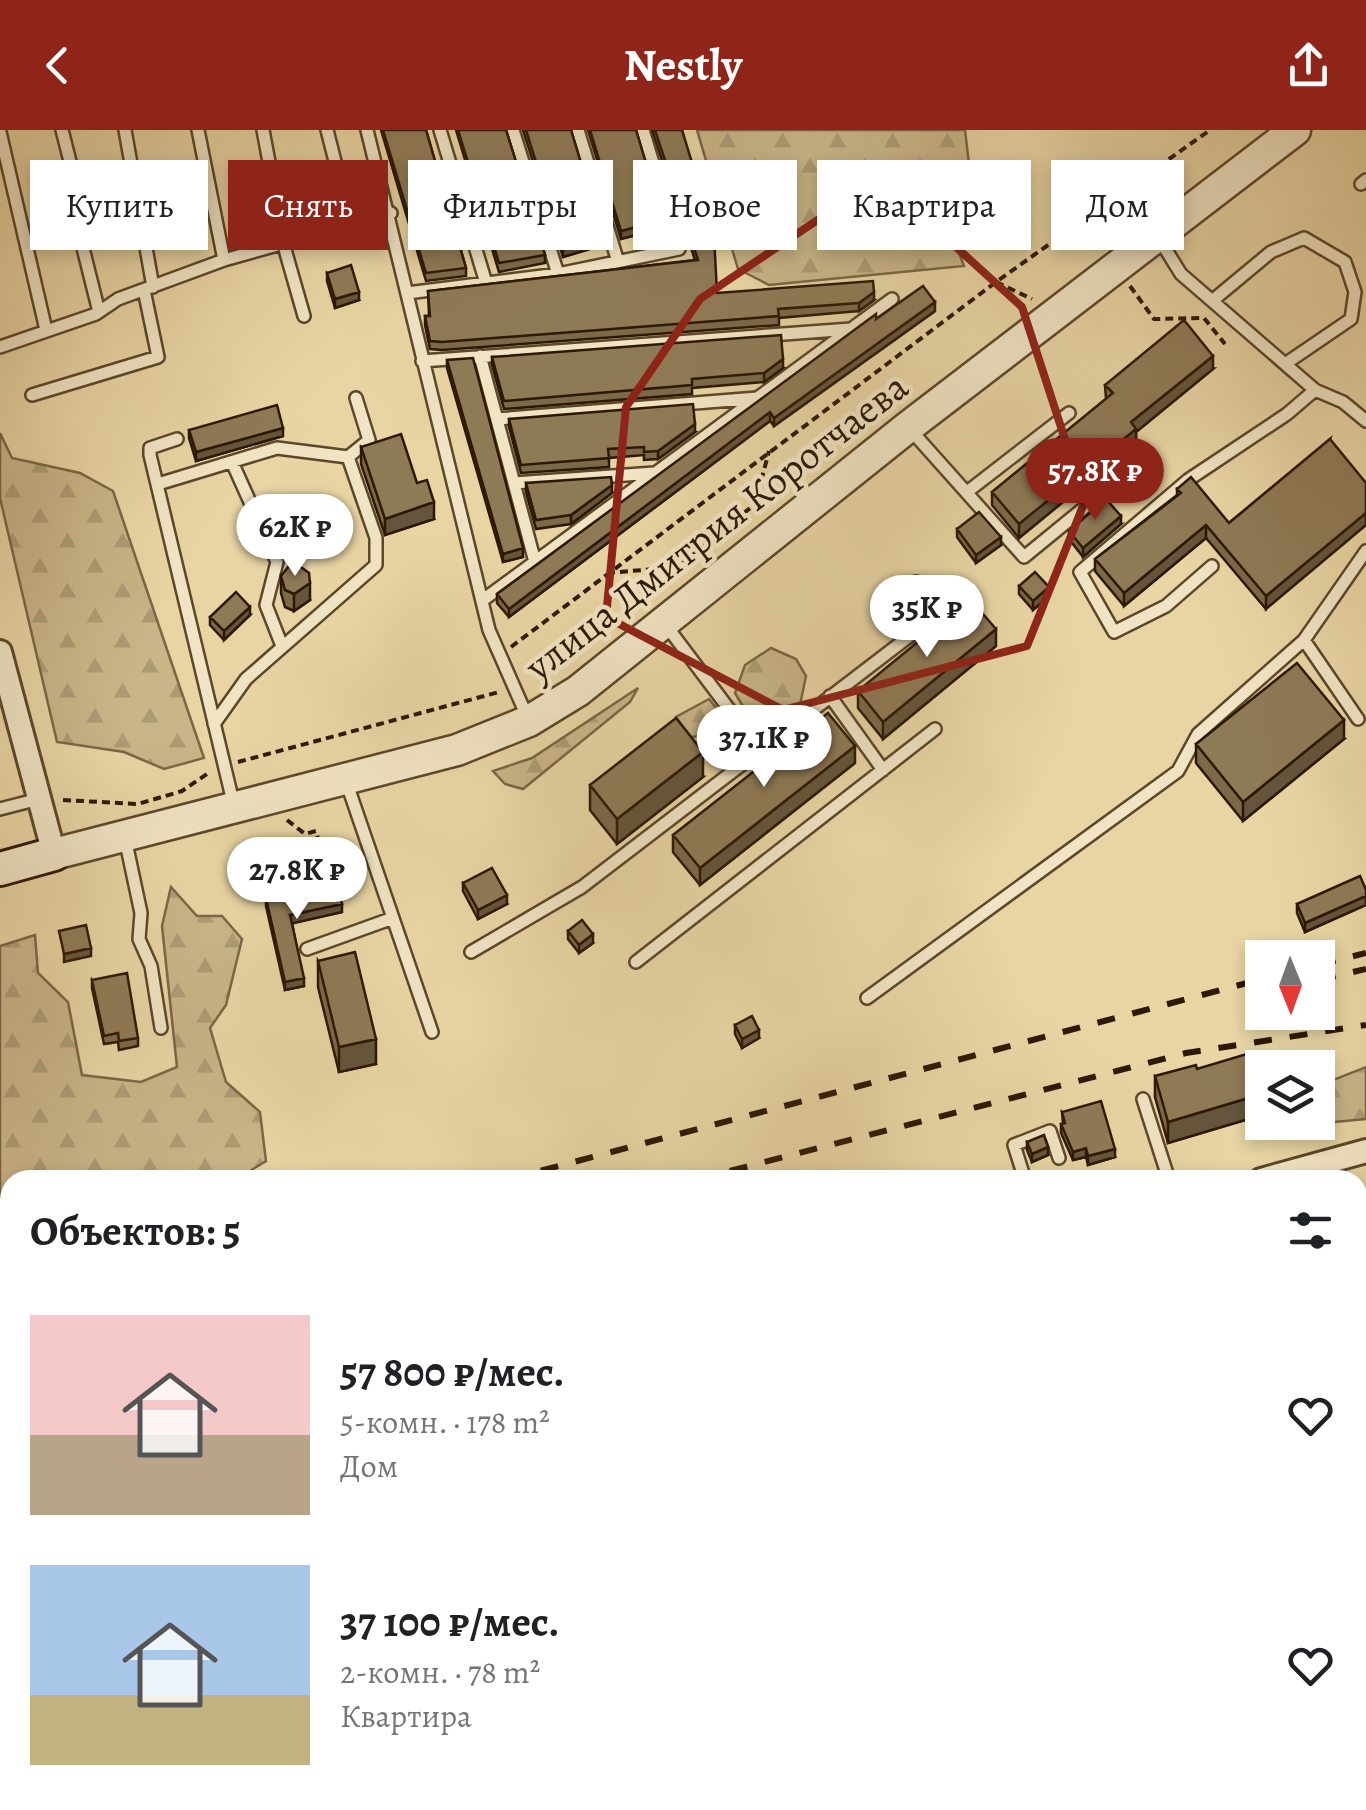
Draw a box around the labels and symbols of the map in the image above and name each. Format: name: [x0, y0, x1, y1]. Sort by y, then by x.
street label: улица Дмитрия Коротчаева: [513, 359, 920, 694]
pin: 57.8K ₽: [1003, 438, 1187, 523]
pin: 62K ₽: [225, 494, 365, 579]
pin: 35K ₽: [857, 575, 997, 660]
pin: 37.1K ₽: [672, 705, 856, 790]
pin: 27.8K ₽: [205, 837, 389, 922]
north arrow: [1245, 940, 1335, 1030]

